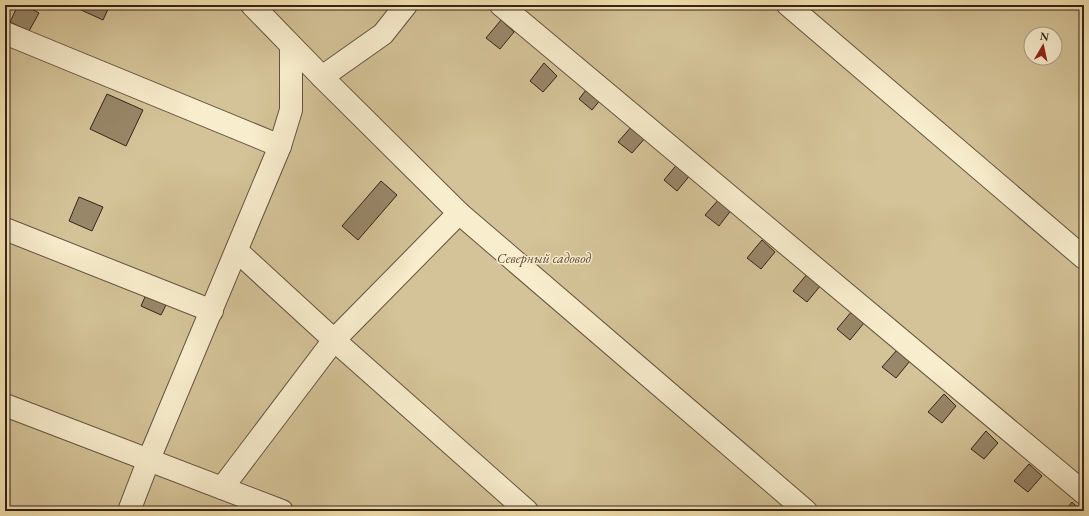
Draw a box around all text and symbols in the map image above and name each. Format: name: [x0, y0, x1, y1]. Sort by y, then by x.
north arrow: [1023, 26, 1063, 66]
text: N: [1039, 29, 1050, 44]
park label: Северный садовод: [497, 249, 592, 267]

